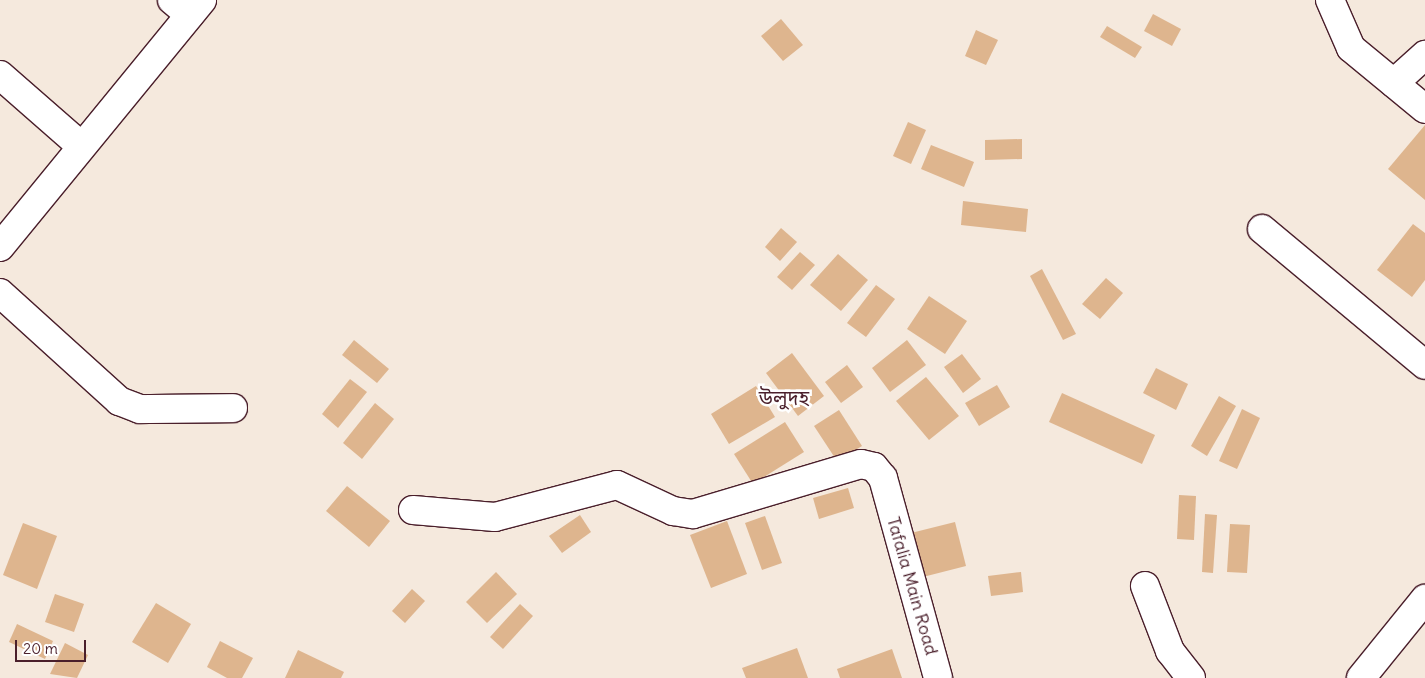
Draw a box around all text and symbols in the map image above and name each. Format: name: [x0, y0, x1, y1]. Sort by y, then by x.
district label: উলুদহ: [759, 385, 809, 409]
street label: Tafalia Main Road: [882, 514, 942, 658]
scale bar: [18, 630, 89, 662]
text: 20 m: [23, 639, 58, 658]

